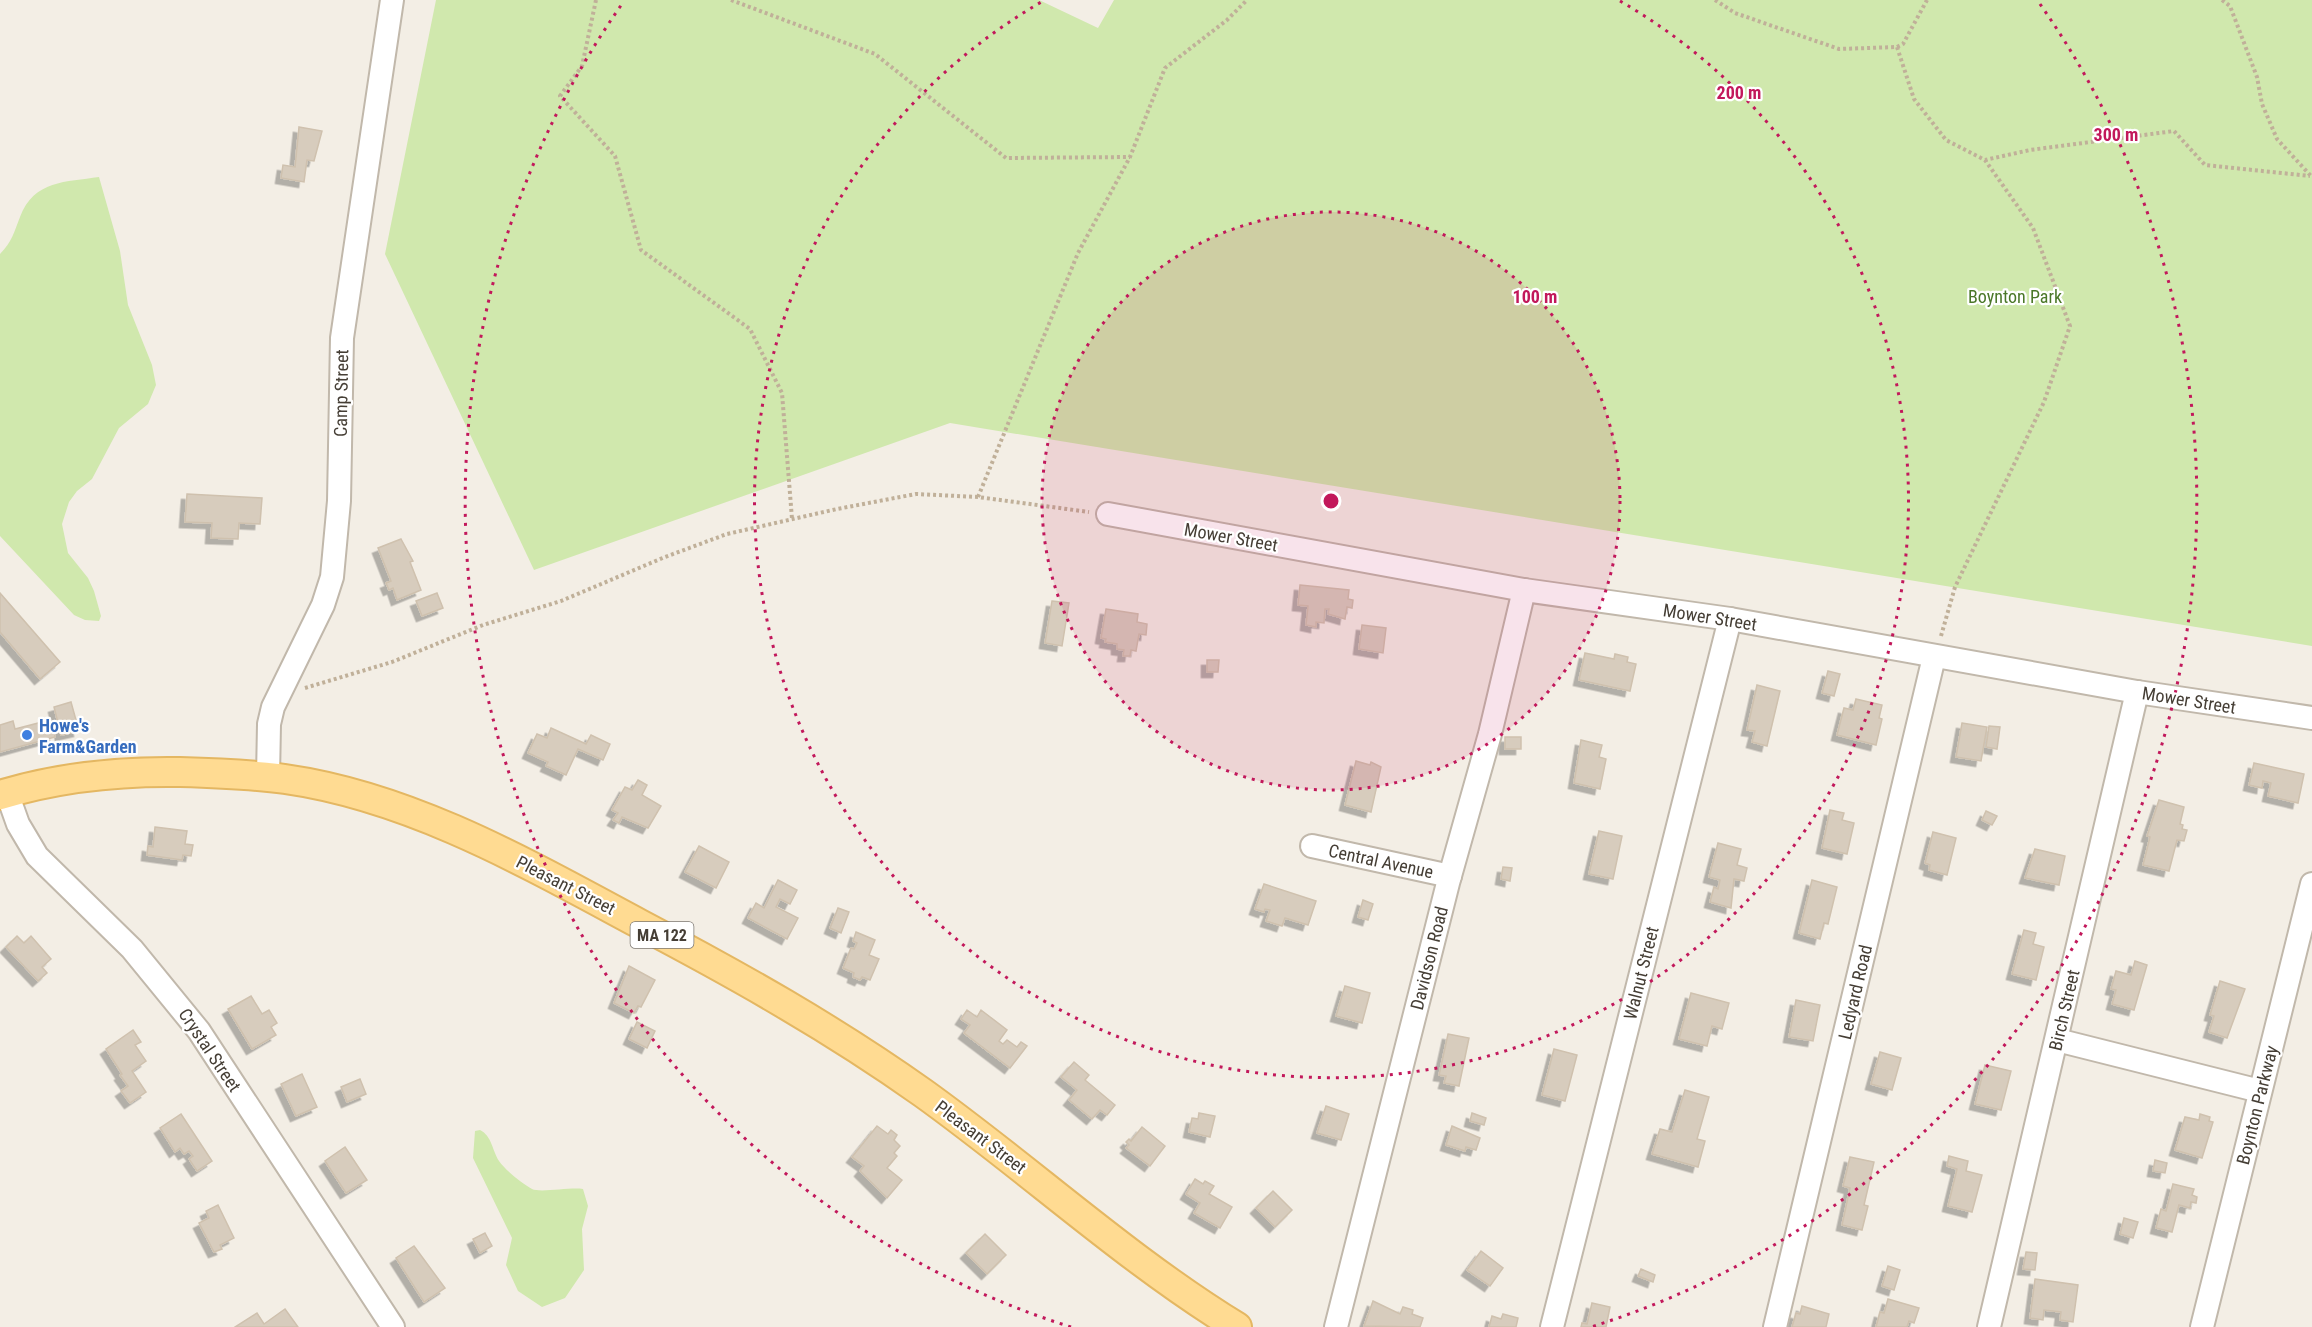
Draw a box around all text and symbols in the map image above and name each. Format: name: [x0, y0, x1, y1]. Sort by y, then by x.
text: 200 m: [1717, 82, 1761, 103]
text: 300 m: [2094, 124, 2138, 145]
text: 100 m: [1513, 286, 1557, 307]
park label: Boynton Park: [1968, 286, 2062, 307]
street label: Camp Street: [330, 349, 352, 437]
centre of rings: [1321, 491, 1341, 511]
street label: Mower Street: [1183, 518, 1279, 556]
street label: Mower Street: [1662, 599, 1758, 635]
street label: Mower Street: [2141, 682, 2237, 718]
place label: Howe's Farm&Garden: [39, 715, 137, 757]
marker: Howe's Farm&Garden: [20, 728, 34, 742]
street label: Central Avenue: [1327, 840, 1435, 882]
street label: Pleasant Street: [513, 851, 619, 919]
street label: Davidson Road: [1406, 904, 1452, 1012]
road number: MA 122: [630, 922, 694, 948]
street label: Walnut Street: [1619, 924, 1663, 1022]
street label: Ledyard Road: [1834, 943, 1876, 1041]
street label: Birch Street: [2044, 967, 2084, 1053]
street label: Crystal Street: [174, 1004, 246, 1096]
street label: Boynton Parkway: [2232, 1043, 2282, 1167]
street label: Pleasant Street: [931, 1096, 1031, 1178]

